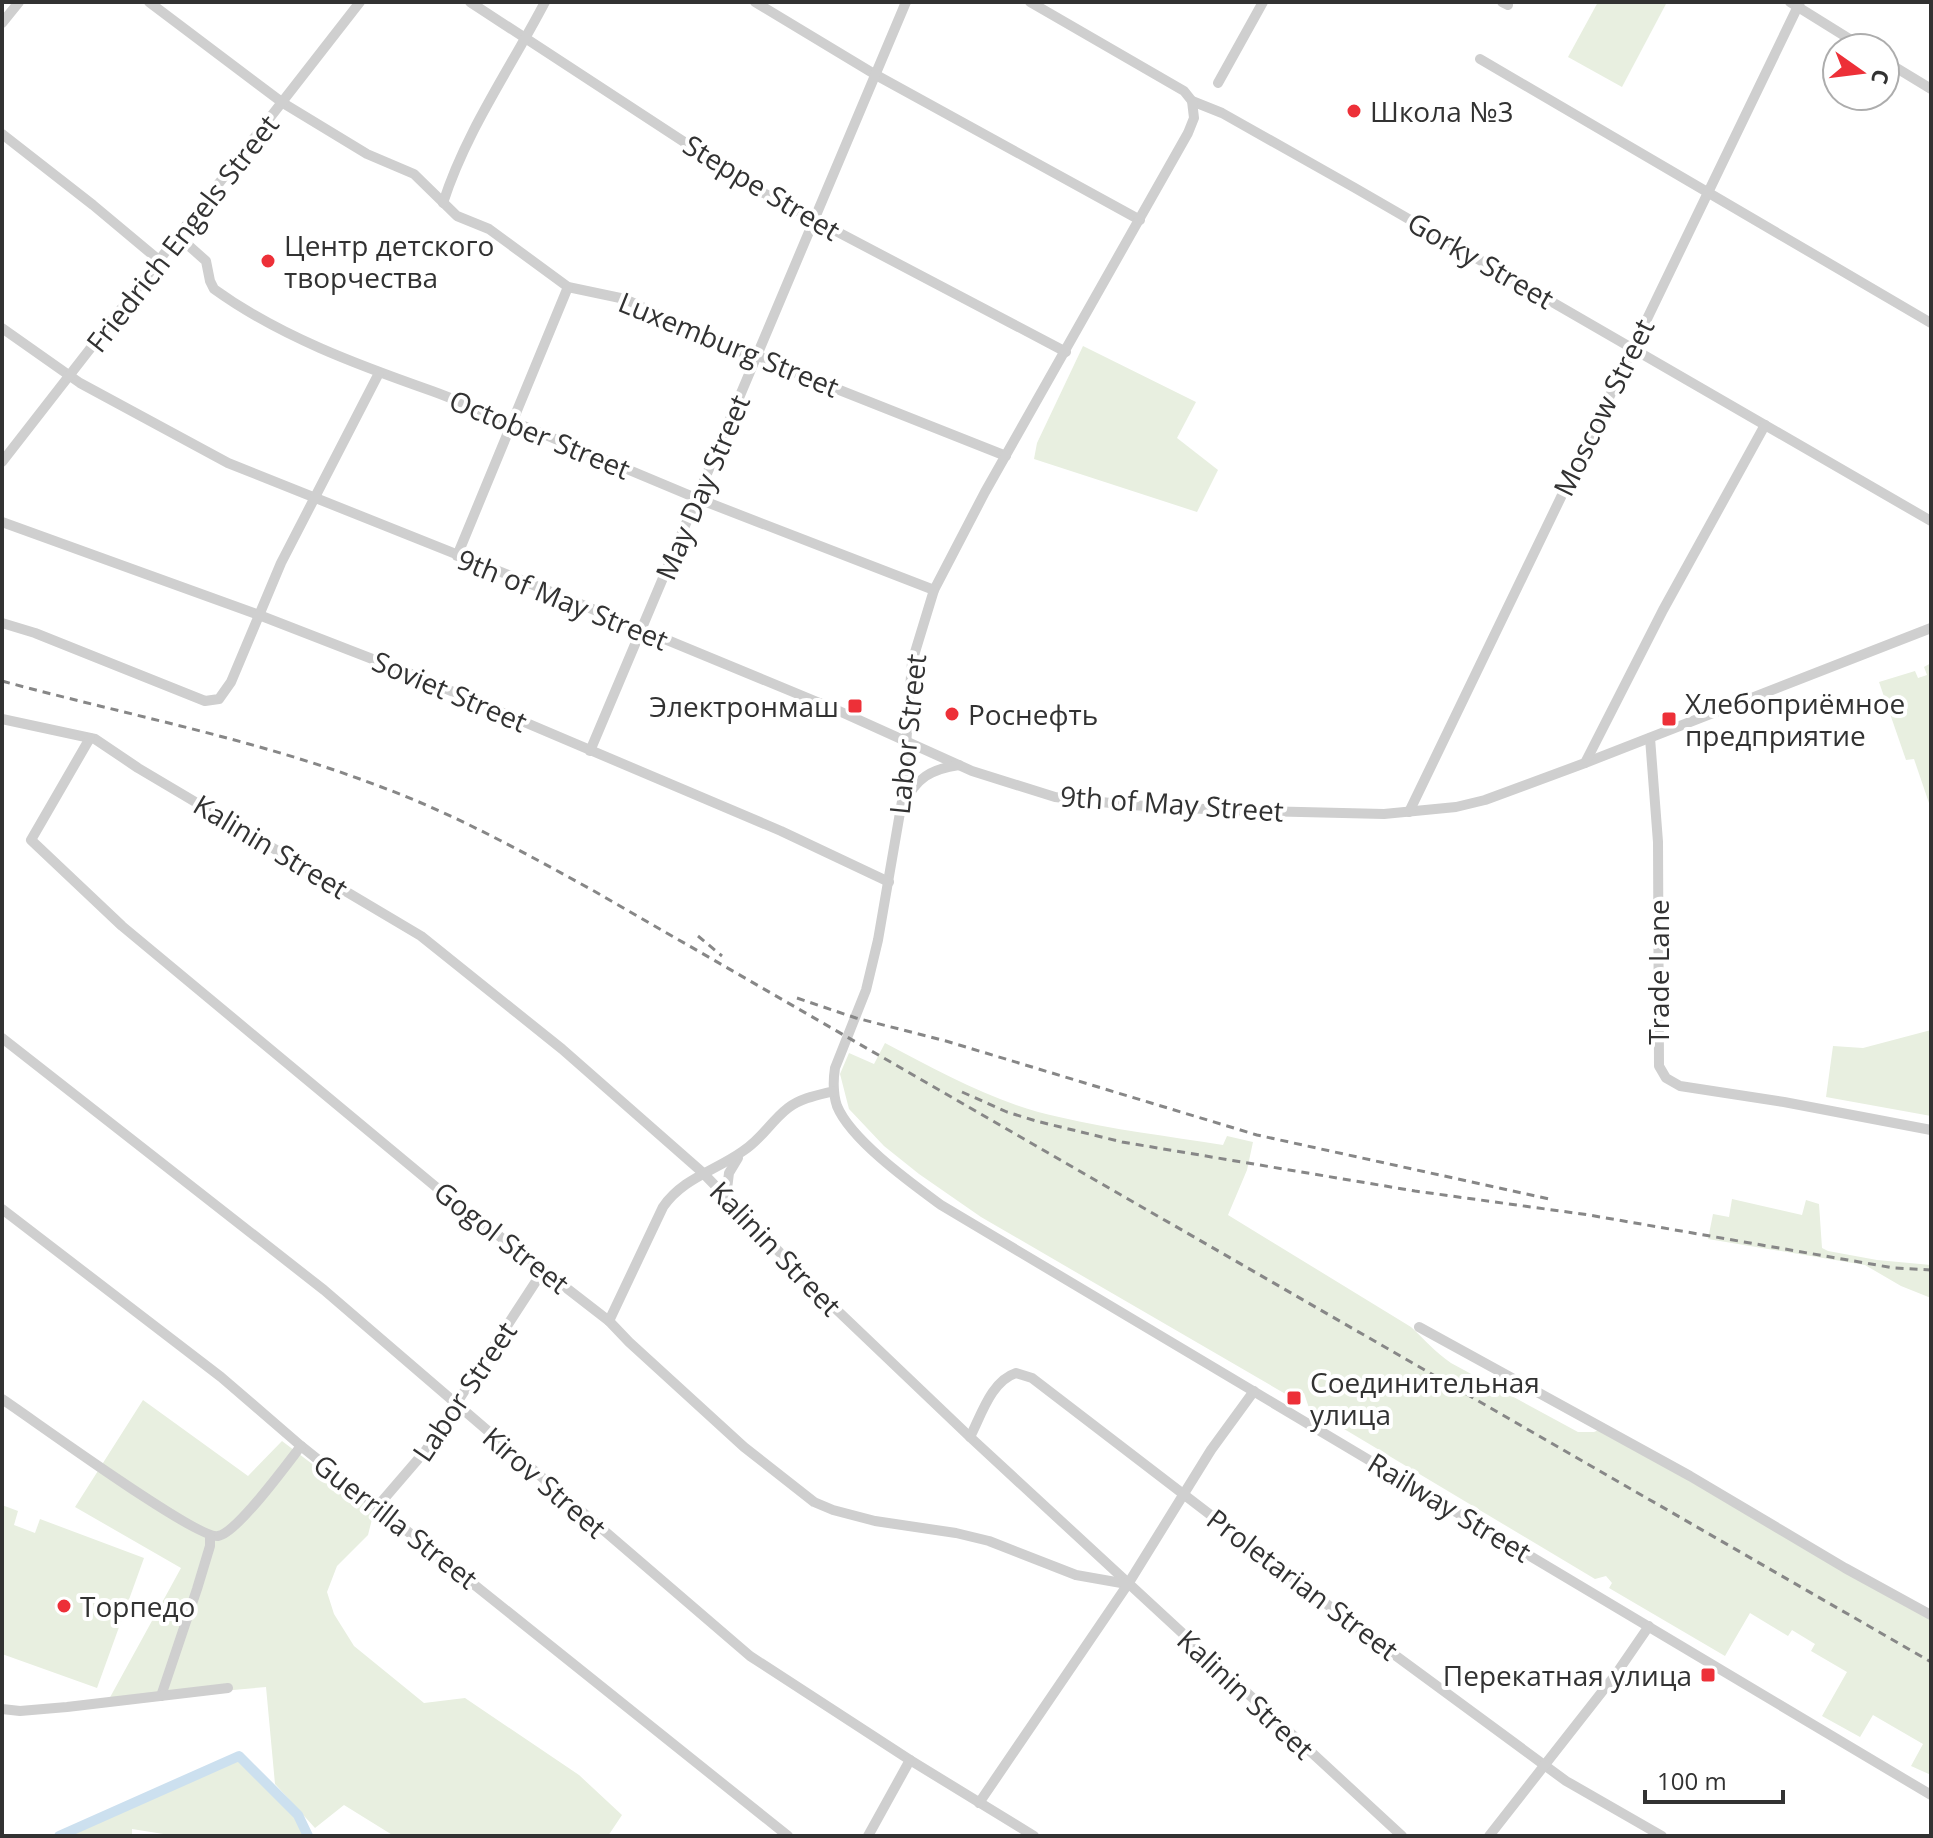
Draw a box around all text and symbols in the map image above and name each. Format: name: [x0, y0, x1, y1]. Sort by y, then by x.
north arrow: [1821, 32, 1901, 112]
text: С: [1865, 67, 1898, 88]
place label: Школа №3: [1370, 92, 1514, 130]
marker: Школа №3: [1345, 102, 1363, 120]
street label: Friedrich Engels Street: [77, 106, 287, 360]
street label: Steppe Street: [677, 125, 847, 249]
street label: Gorky Street: [1401, 203, 1561, 317]
place label: Центр детского творчества: [284, 226, 494, 296]
marker: Центр детского творчества: [259, 252, 277, 270]
street label: Luxemburg Street: [613, 282, 845, 406]
street label: Moscow Street: [1544, 312, 1662, 502]
street label: October Street: [444, 380, 636, 488]
street label: May Day Street: [646, 389, 758, 585]
street label: 9th of May Street: [452, 539, 674, 659]
street label: Soviet Street: [367, 641, 533, 741]
street label: Labor Street: [880, 652, 934, 816]
place label: Хлебоприёмное предприятие: [1685, 684, 1905, 754]
place label: Электронмаш: [649, 687, 839, 725]
place label: Роснефть: [968, 695, 1098, 733]
marker: Электронмаш: [846, 697, 864, 715]
marker: Роснефть: [943, 705, 961, 723]
marker: Хлебоприёмное предприятие: [1660, 710, 1678, 728]
street label: 9th of May Street: [1059, 776, 1285, 830]
street label: Kalinin Street: [187, 785, 355, 907]
street label: Trade Lane: [1639, 899, 1677, 1045]
street label: Gogol Street: [427, 1172, 577, 1302]
street label: Kalinin Street: [702, 1172, 850, 1324]
street label: Labor Street: [403, 1314, 525, 1468]
place label: Соединительная улица: [1310, 1363, 1540, 1433]
marker: Соединительная улица: [1285, 1389, 1303, 1407]
street label: Kirov Street: [475, 1418, 615, 1546]
street label: Railway Street: [1361, 1443, 1539, 1571]
street label: Guerrilla Street: [306, 1445, 486, 1597]
street label: Proletarian Street: [1200, 1500, 1406, 1668]
place label: Торпедо: [80, 1587, 195, 1625]
marker: Торпедо: [55, 1597, 73, 1615]
street label: Kalinin Street: [1170, 1621, 1322, 1767]
place label: Перекатная улица: [1443, 1656, 1692, 1694]
marker: Перекатная улица: [1699, 1666, 1717, 1684]
scale bar: [1645, 1754, 1783, 1804]
text: 100 m: [1657, 1764, 1727, 1797]

